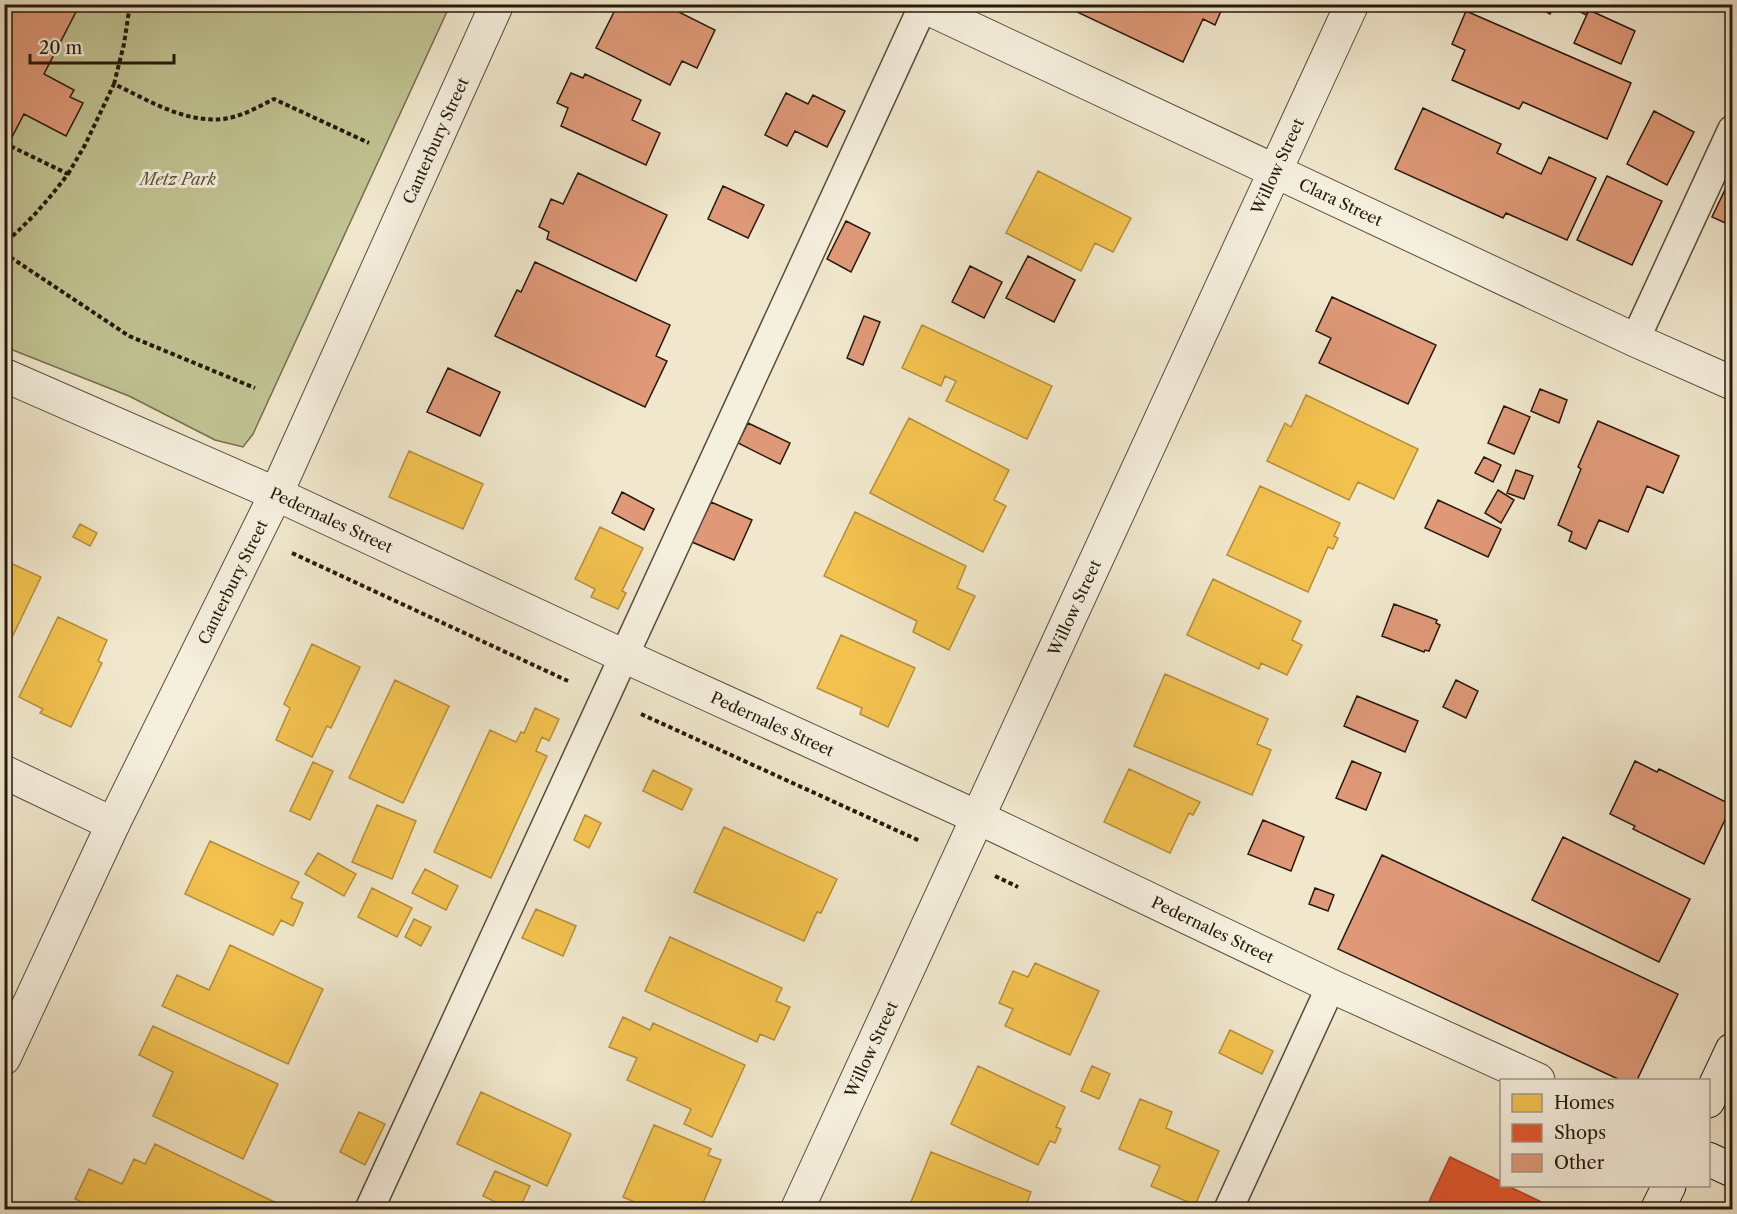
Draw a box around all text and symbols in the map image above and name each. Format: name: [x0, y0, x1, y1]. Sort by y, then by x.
scale bar: [30, 27, 174, 65]
text: 20 m: [39, 37, 83, 59]
street label: Canterbury Street: [398, 74, 473, 207]
street label: Willow Street: [1246, 115, 1308, 218]
park label: Metz Park: [138, 169, 217, 189]
street label: Clara Street: [1296, 174, 1386, 230]
street label: Pedernales Street: [267, 483, 396, 557]
street label: Canterbury Street: [193, 516, 272, 648]
street label: Willow Street: [1043, 556, 1105, 660]
street label: Pedernales Street: [708, 687, 838, 761]
street label: Pedernales Street: [1148, 892, 1278, 967]
street label: Willow Street: [840, 998, 902, 1101]
legend: [1500, 1079, 1710, 1187]
text: Homes: [1554, 1092, 1615, 1114]
text: Shops: [1554, 1122, 1606, 1144]
text: Other: [1554, 1152, 1605, 1174]

